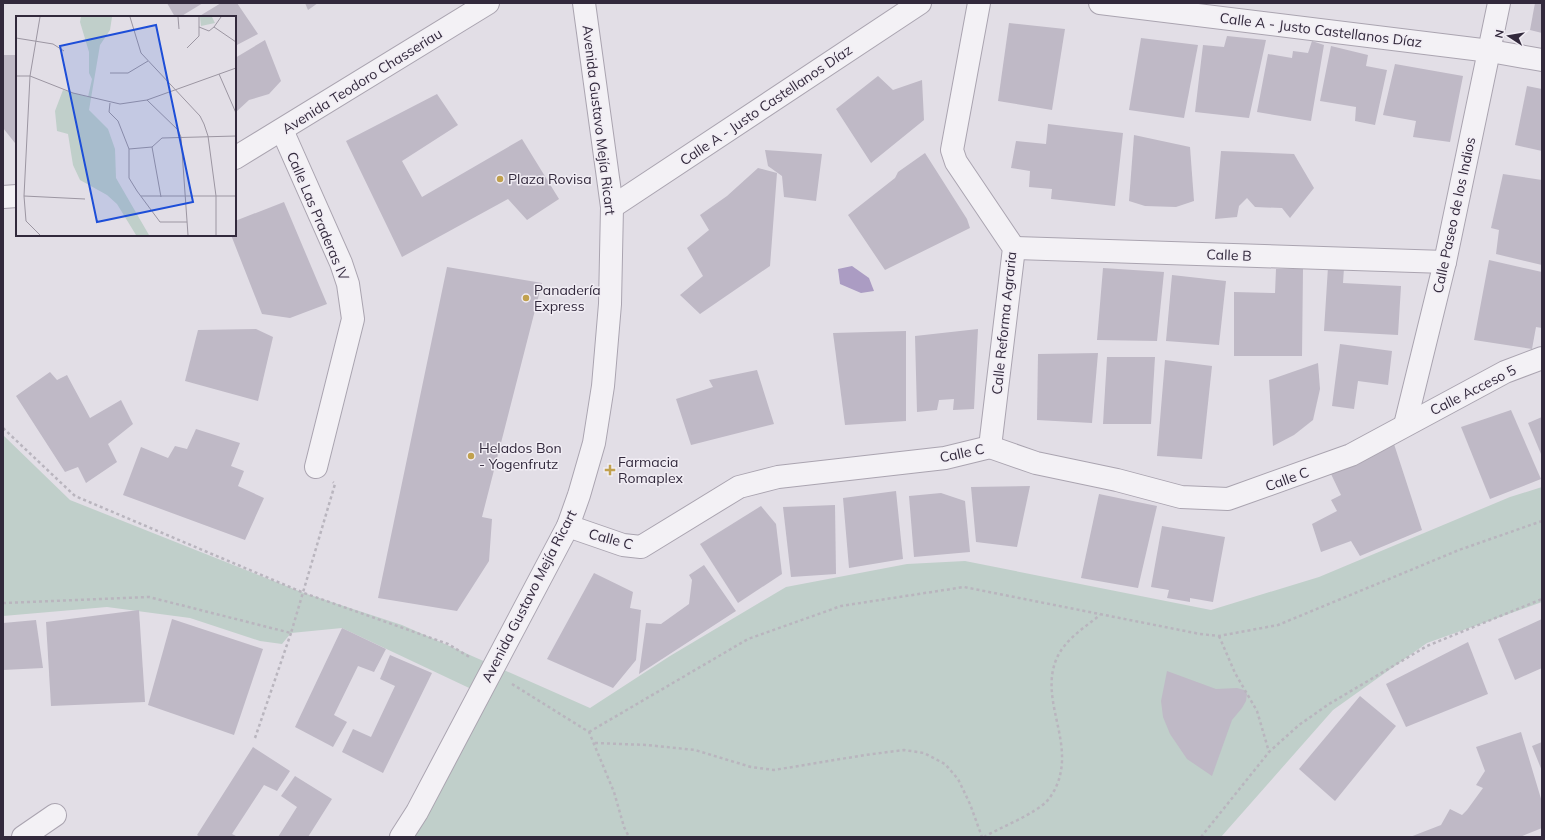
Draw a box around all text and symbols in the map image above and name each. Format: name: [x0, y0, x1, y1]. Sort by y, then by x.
street label: Calle A - Justo Castellanos Díaz: [1219, 9, 1423, 51]
inset map: [16, 16, 236, 236]
north arrow: [1489, 16, 1529, 56]
street label: Avenida Teodoro Chasseriau: [279, 24, 445, 138]
street label: Avenida Gustavo Mejía Ricart: [578, 24, 620, 216]
text: N: [1492, 28, 1507, 39]
street label: Calle A - Justo Castellanos Díaz: [677, 41, 855, 169]
street label: Calle Paseo de los Indios: [1429, 135, 1479, 295]
street label: Calle Las Praderas IV: [283, 149, 353, 283]
place label: Plaza Rovisa: [508, 170, 592, 188]
marker: Plaza Rovisa: [495, 174, 505, 184]
street label: Calle B: [1206, 245, 1252, 265]
street label: Calle Reforma Agraria: [988, 251, 1020, 395]
place label: Panadería Express: [534, 281, 601, 315]
marker: Panadería Express: [521, 293, 531, 303]
street label: Calle Acceso 5: [1427, 361, 1519, 419]
place label: Helados Bon - Yogenfrutz: [479, 439, 562, 473]
street label: Calle C: [938, 439, 986, 467]
marker: Helados Bon - Yogenfrutz: [466, 451, 476, 461]
place label: Farmacia Romaplex: [618, 453, 684, 487]
street label: Calle C: [1263, 463, 1311, 495]
marker: Farmacia Romaplex: [605, 465, 615, 475]
street label: Avenida Gustavo Mejía Ricart: [478, 507, 580, 685]
street label: Calle C: [587, 524, 635, 554]

